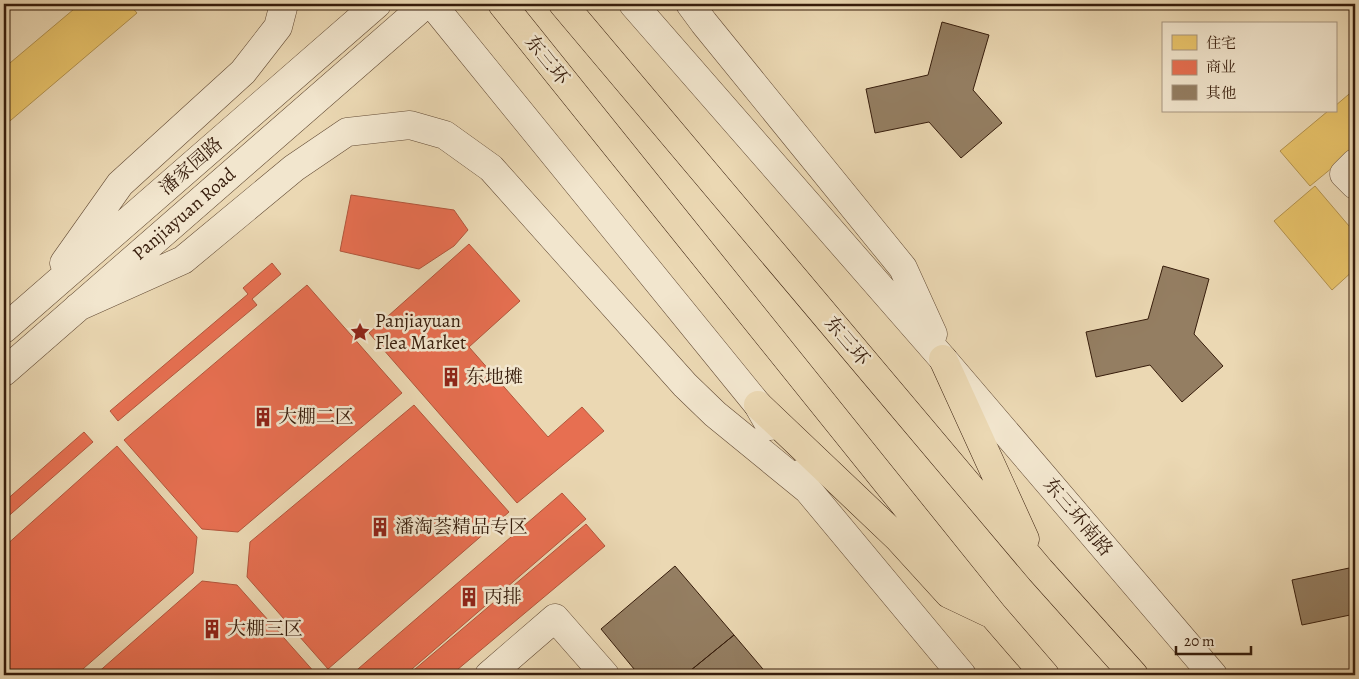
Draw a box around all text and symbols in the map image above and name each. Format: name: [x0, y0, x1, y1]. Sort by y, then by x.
legend: [1162, 22, 1336, 112]
street label: 东三环: [519, 30, 575, 90]
text: 住宅: [1206, 33, 1236, 53]
text: 商业: [1206, 57, 1236, 77]
text: 其他: [1206, 83, 1236, 103]
street label: 潘家园路: [154, 131, 228, 201]
street label: Panjiayuan Road: [127, 161, 242, 266]
place label: Panjiayuan Flea Market: [375, 308, 466, 356]
street label: 东三环: [819, 311, 875, 371]
place icon: Panjiayuan Flea Market: [349, 321, 371, 343]
place label: 东地摊: [466, 364, 523, 390]
building icon: 东地摊: [440, 366, 462, 388]
place label: 大棚二区: [278, 404, 354, 430]
building icon: 大棚二区: [252, 406, 274, 428]
street label: 东三环南路: [1038, 472, 1118, 562]
place label: 潘淘荟精品专区: [395, 514, 528, 540]
building icon: 潘淘荟精品专区: [369, 516, 391, 538]
place label: 丙排: [484, 584, 522, 610]
building icon: 丙排: [458, 586, 480, 608]
place label: 大棚三区: [227, 616, 303, 642]
building icon: 大棚三区: [201, 618, 223, 640]
scale bar: [1176, 624, 1252, 656]
text: 20 m: [1184, 631, 1215, 651]

